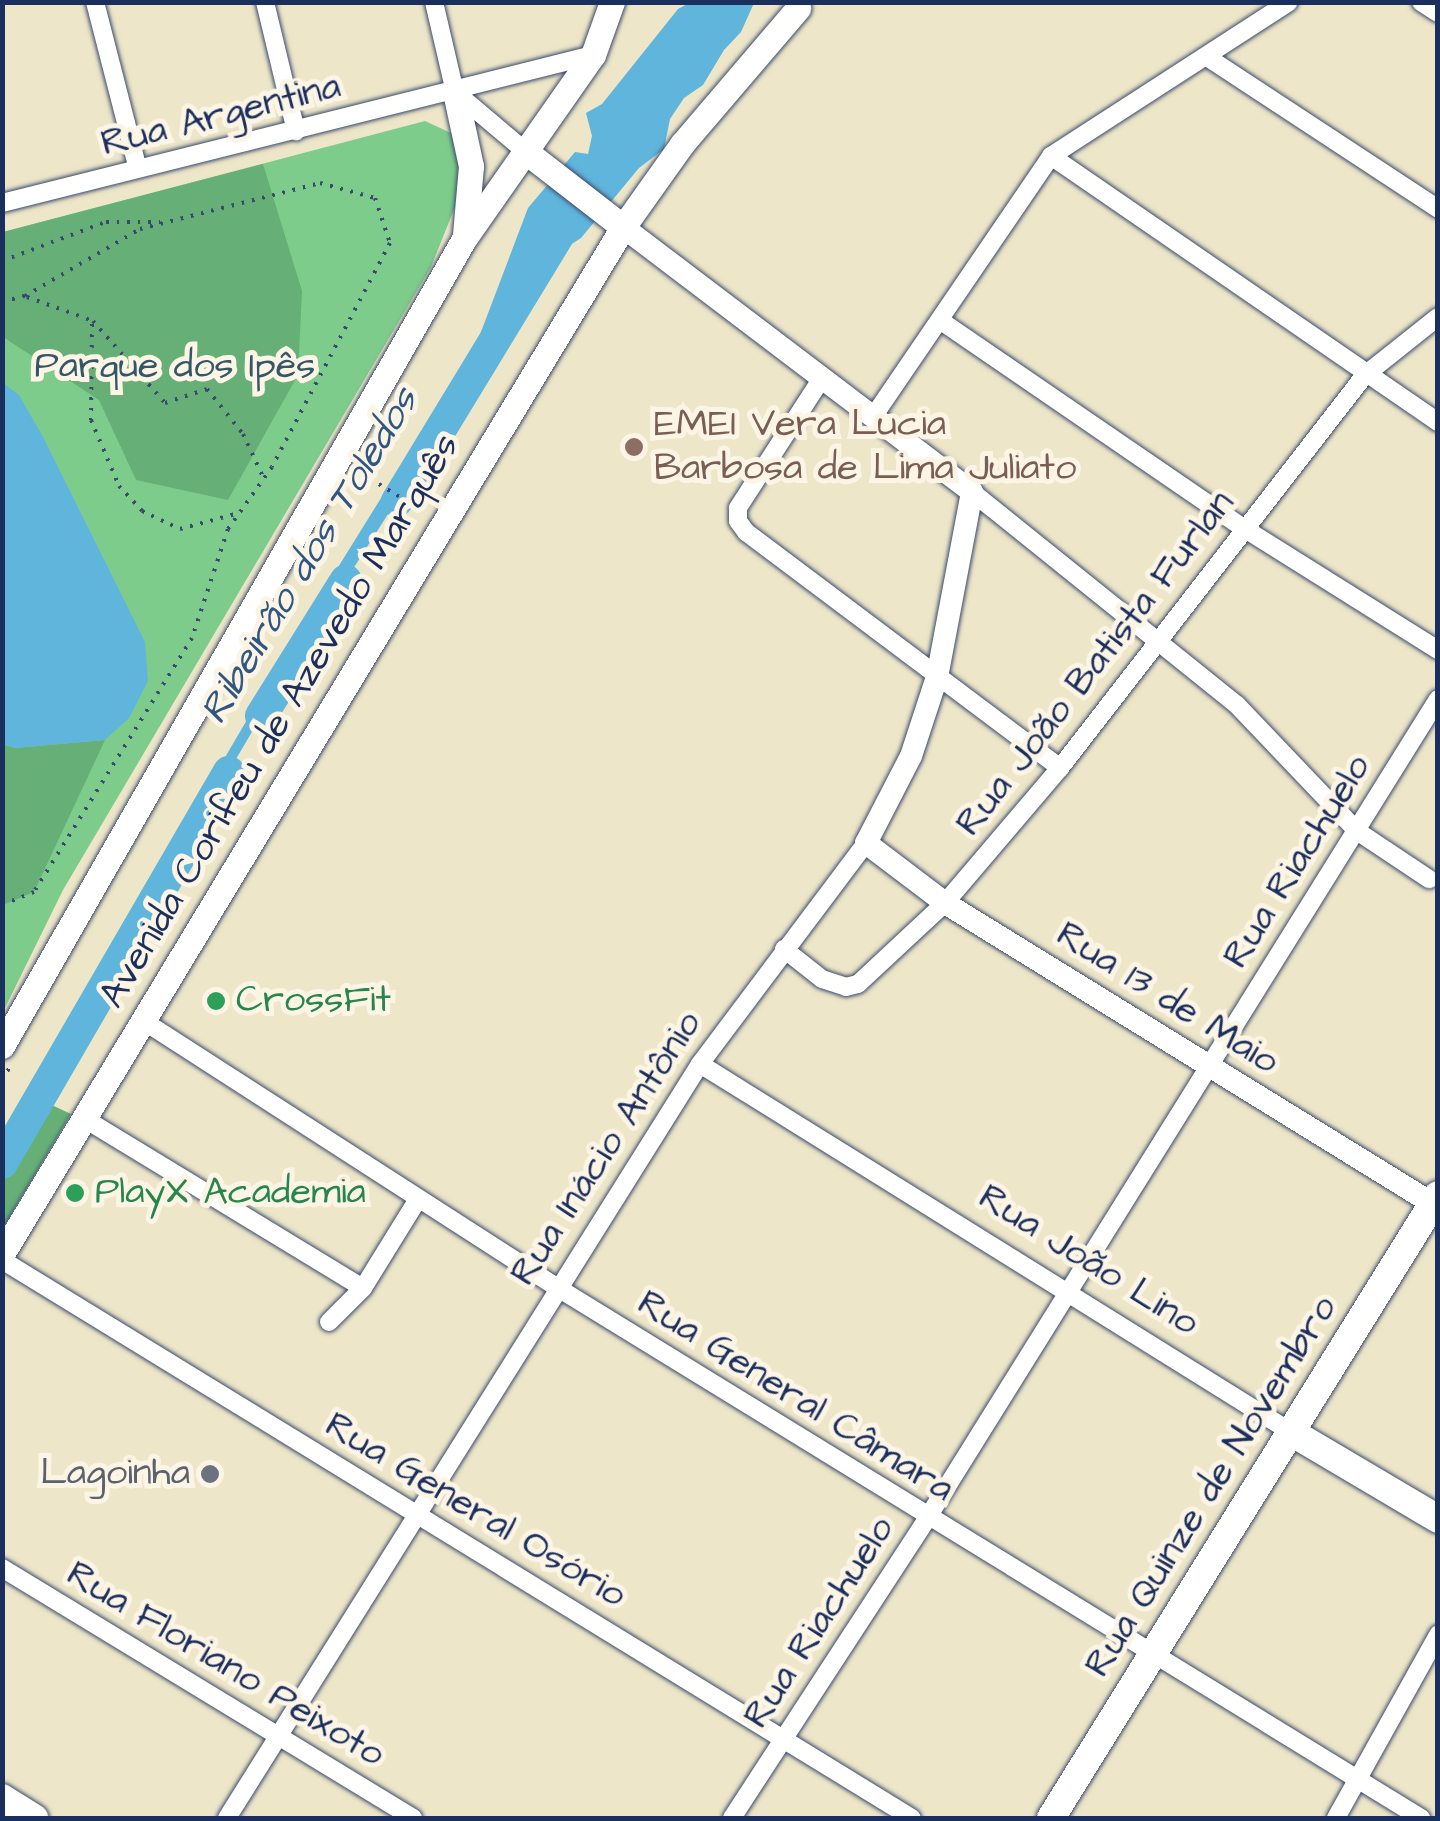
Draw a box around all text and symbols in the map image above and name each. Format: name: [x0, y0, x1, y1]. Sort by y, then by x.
street label: Rua Argentina: [97, 64, 345, 168]
park label: Parque dos Ipês: [35, 344, 315, 390]
water label: Ribeirão dos Toledos: [191, 379, 429, 733]
place label: EMEI Vera Lucia Barbosa de Lima Juliato: [654, 402, 1076, 492]
street label: Avenida Corifeu de Azevedo Marquês: [90, 426, 470, 1016]
marker: EMEI Vera Lucia Barbosa de Lima Juliato: [623, 436, 645, 458]
street label: Rua João Batista Furlan: [947, 482, 1245, 846]
street label: Rua Riachuelo: [1214, 747, 1382, 977]
street label: Rua 13 de Maio: [1047, 912, 1287, 1086]
place label: CrossFit: [236, 978, 391, 1024]
marker: CrossFit: [205, 990, 227, 1012]
street label: Rua Inácio Antônio: [501, 1003, 713, 1295]
place label: PlayX Academia: [95, 1170, 366, 1216]
street label: Rua João Lino: [970, 1175, 1206, 1347]
marker: PlayX Academia: [64, 1182, 86, 1204]
street label: Rua General Câmara: [628, 1281, 962, 1513]
street label: Rua Quinze de Novembro: [1076, 1288, 1348, 1686]
street label: Rua General Osório: [316, 1403, 634, 1619]
place label: Lagoinha: [40, 1451, 190, 1497]
marker: Lagoinha: [199, 1463, 221, 1485]
street label: Rua Riachuelo: [735, 1509, 905, 1737]
street label: Rua Floriano Peixoto: [58, 1552, 392, 1778]

